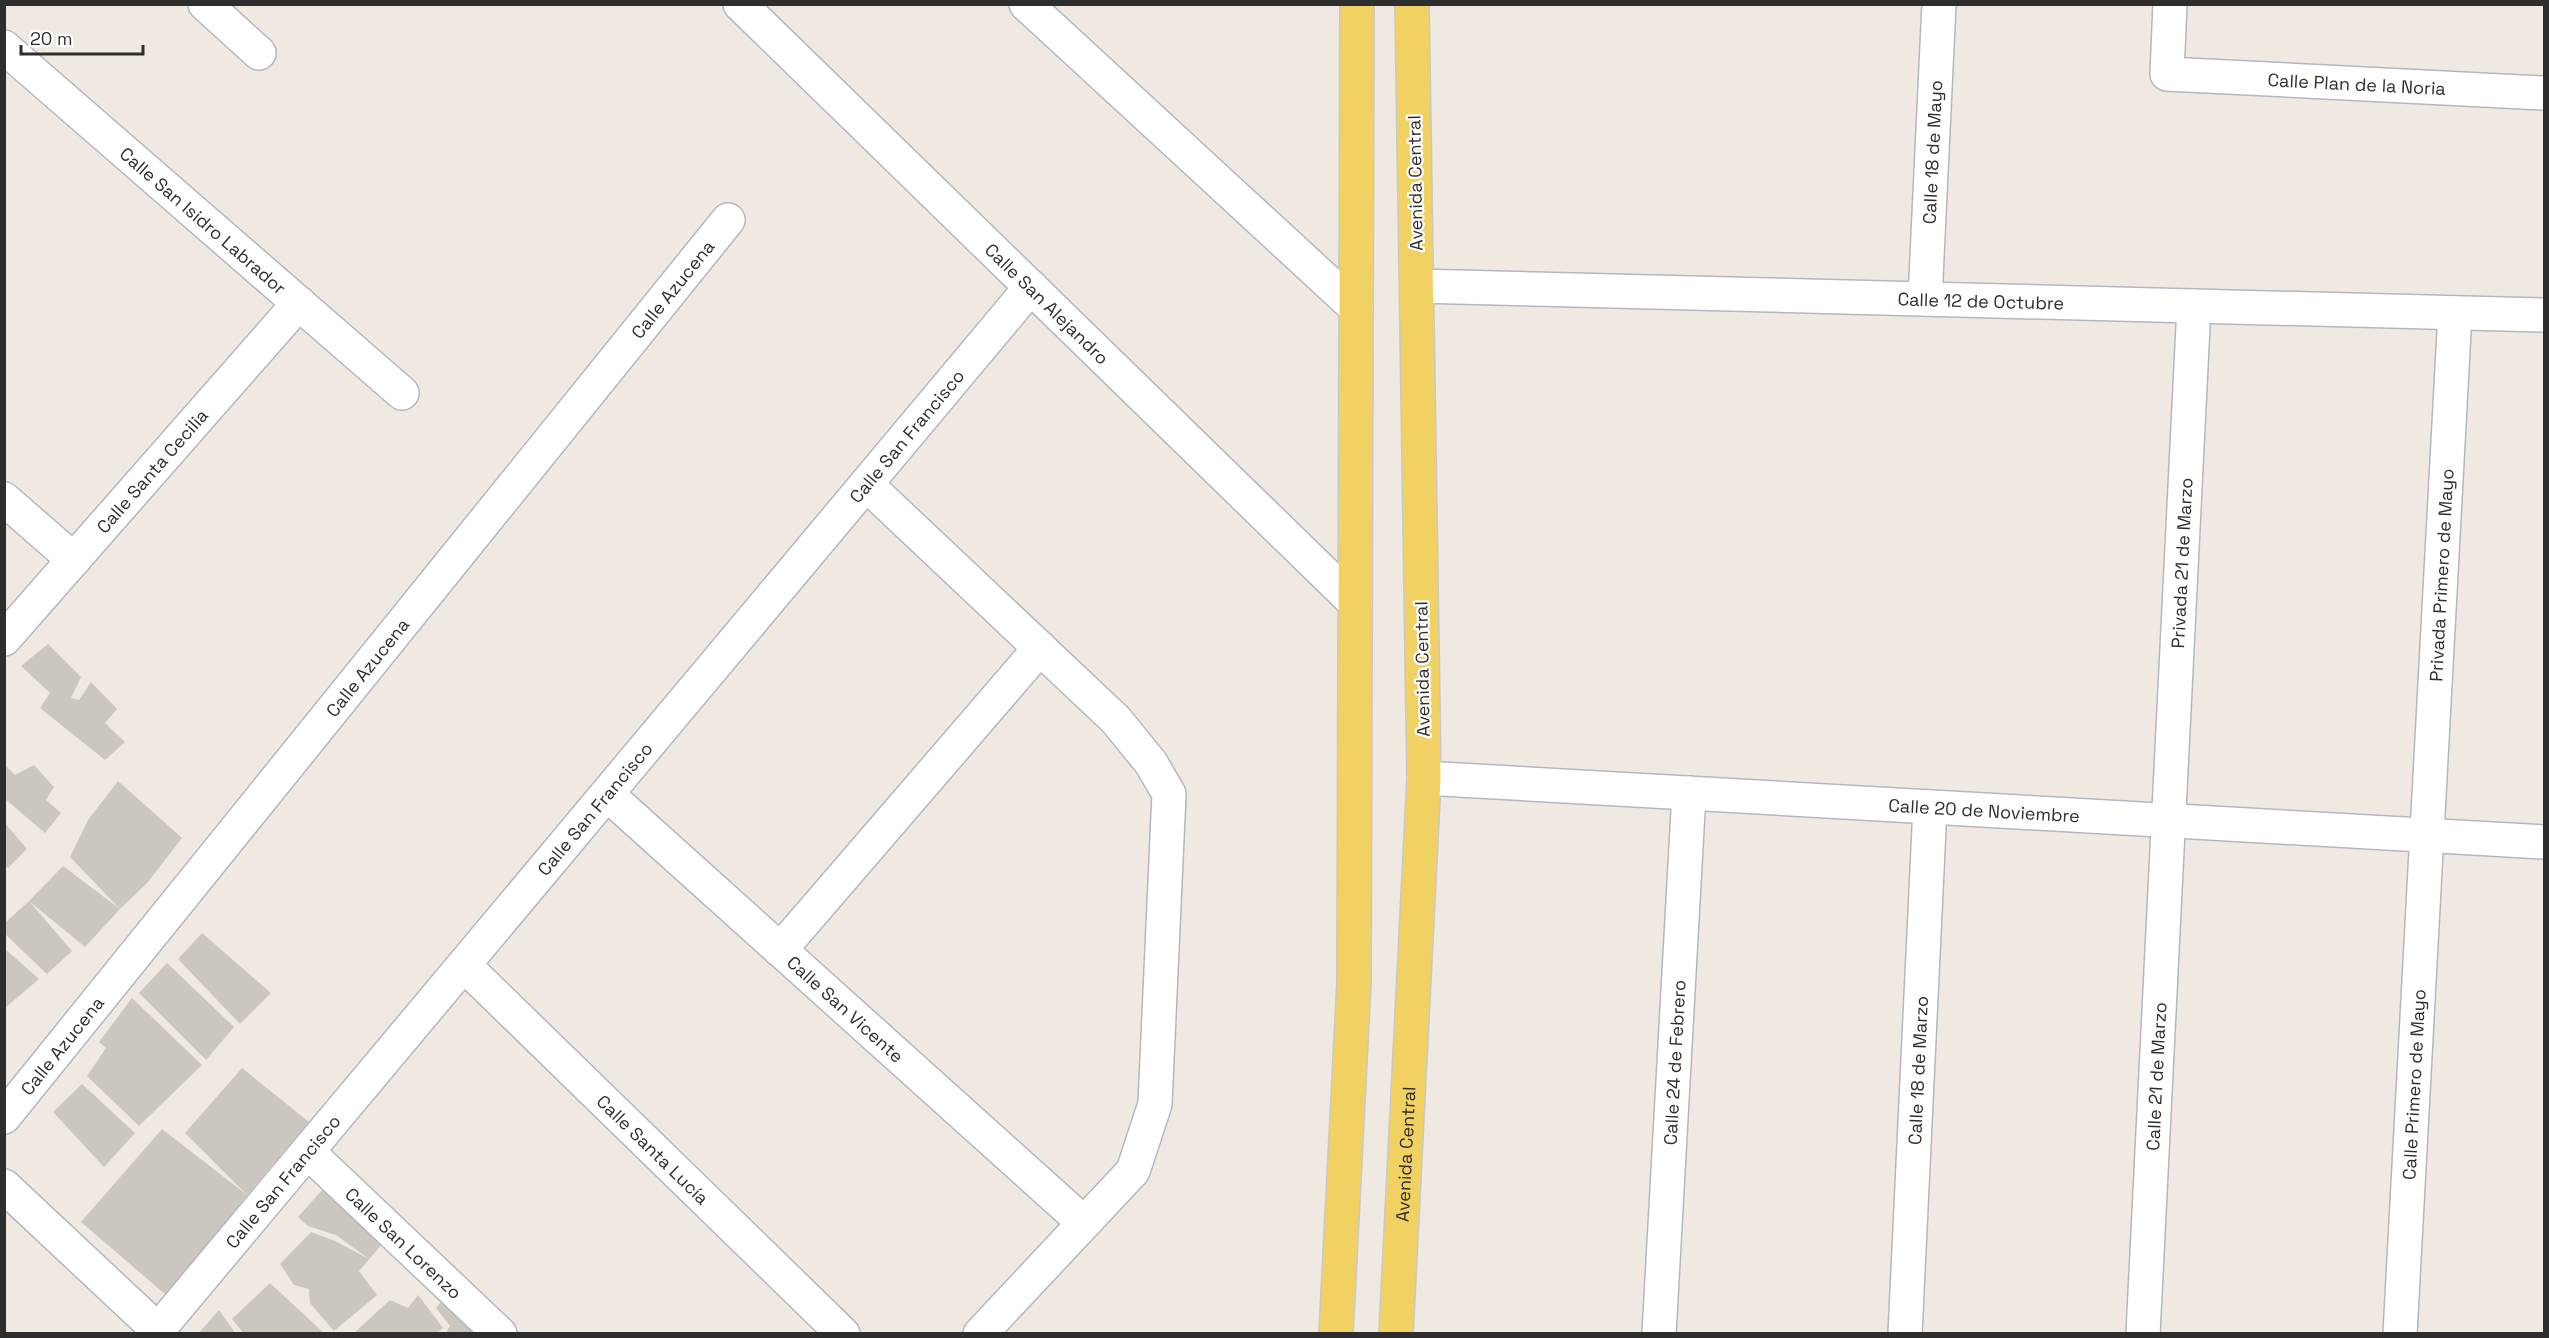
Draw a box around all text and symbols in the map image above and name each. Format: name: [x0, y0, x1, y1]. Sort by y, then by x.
scale bar: [21, 18, 142, 56]
text: 20 m: [30, 27, 73, 50]
street label: Calle Plan de la Noria: [2267, 68, 2446, 100]
street label: Calle 18 de Mayo: [1917, 80, 1947, 225]
street label: Avenida Central: [1402, 115, 1428, 251]
street label: Calle San Isidro Labrador: [115, 142, 291, 299]
street label: Calle Azucena: [626, 235, 719, 343]
street label: Calle San Alejandro: [980, 238, 1114, 369]
street label: Calle 12 de Octubre: [1897, 287, 2064, 314]
street label: Calle San Francisco: [844, 364, 969, 507]
street label: Calle Santa Cecilia: [91, 404, 213, 538]
street label: Privada Primero de Mayo: [2424, 468, 2458, 682]
street label: Privada 21 de Marzo: [2166, 477, 2197, 649]
street label: Avenida Central: [1409, 601, 1435, 737]
street label: Calle Azucena: [320, 613, 414, 721]
street label: Calle San Francisco: [532, 737, 657, 880]
street label: Calle 20 de Noviembre: [1888, 793, 2080, 827]
street label: Calle San Vicente: [782, 950, 909, 1067]
street label: Calle 24 de Febrero: [1658, 979, 1690, 1146]
street label: Calle Primero de Mayo: [2397, 988, 2430, 1180]
street label: Calle Azucena: [15, 991, 109, 1099]
street label: Calle 18 de Marzo: [1902, 995, 1933, 1145]
street label: Calle 21 de Marzo: [2141, 1001, 2171, 1151]
street label: Avenida Central: [1390, 1086, 1420, 1223]
street label: Calle Santa Lucía: [592, 1089, 714, 1209]
street label: Calle San Francisco: [220, 1110, 345, 1253]
street label: Calle San Lorenzo: [341, 1182, 467, 1304]

